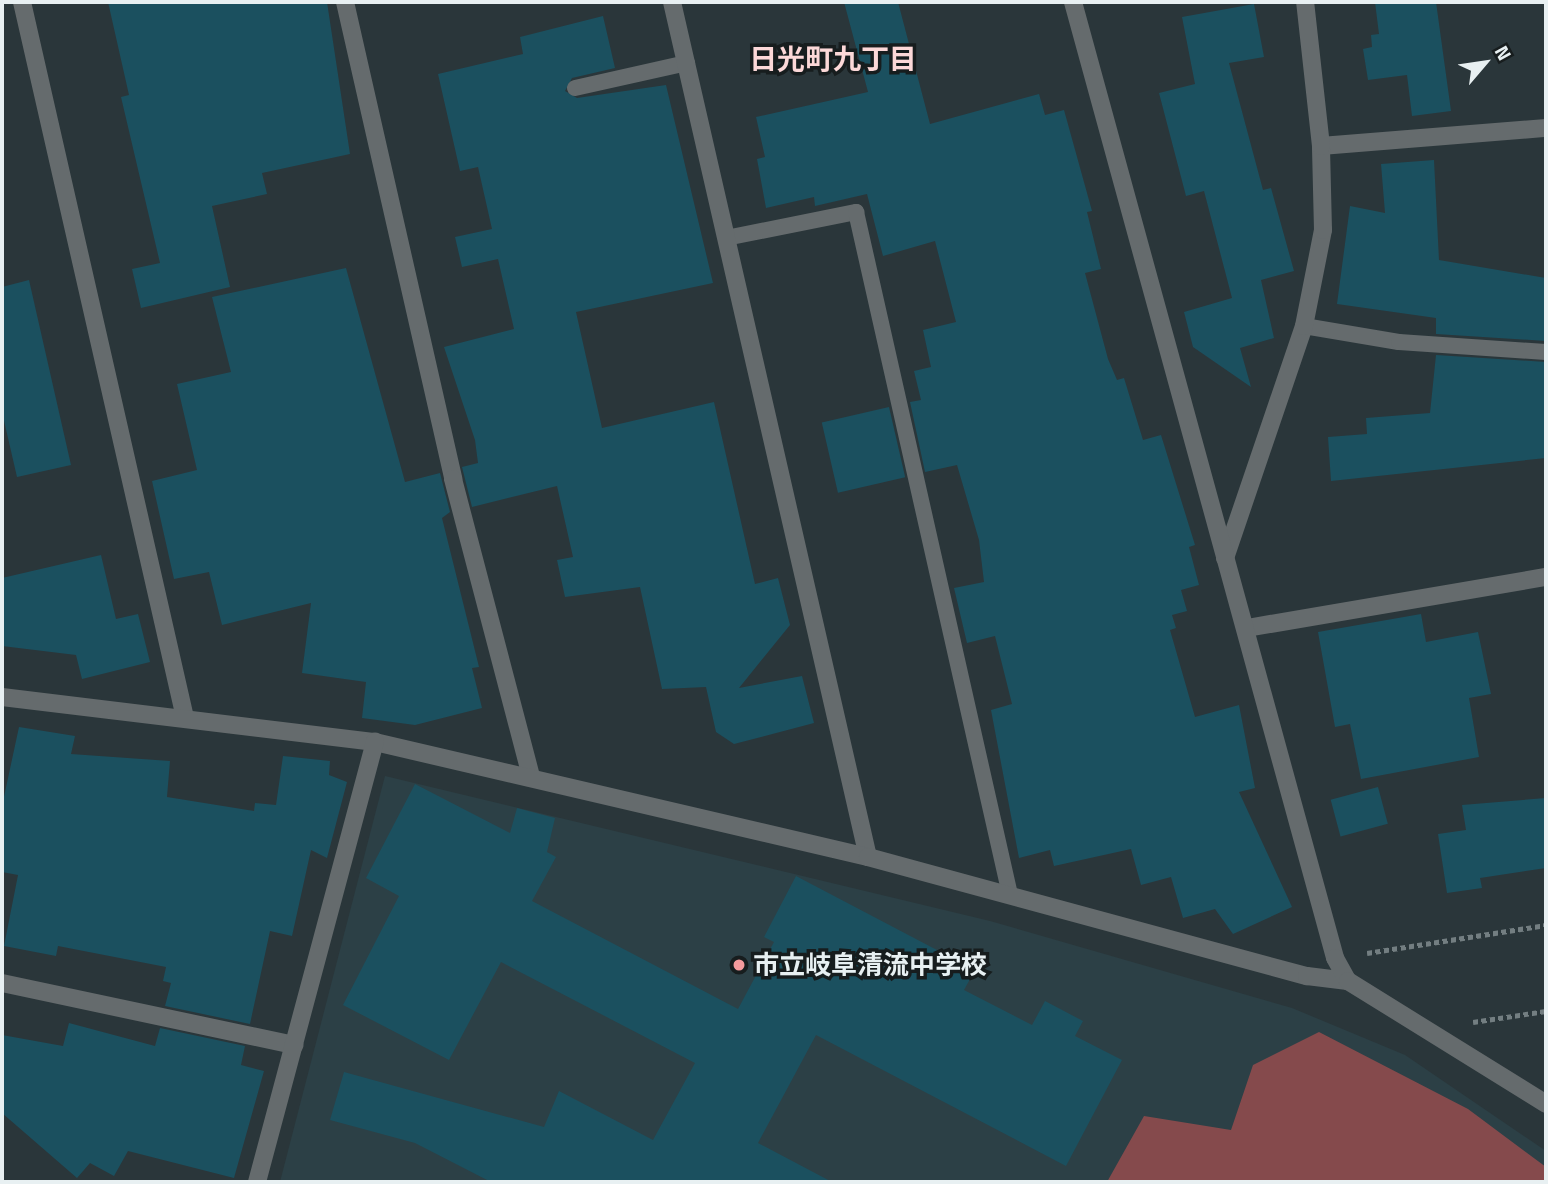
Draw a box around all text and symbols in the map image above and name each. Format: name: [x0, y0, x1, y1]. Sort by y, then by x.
north arrow: [1450, 28, 1520, 98]
text: N: [1488, 40, 1520, 65]
district label: 日光町九丁目: [749, 42, 917, 76]
place label: 市立岐阜清流中学校: [753, 949, 987, 981]
marker: 市立岐阜清流中学校: [731, 957, 747, 973]

